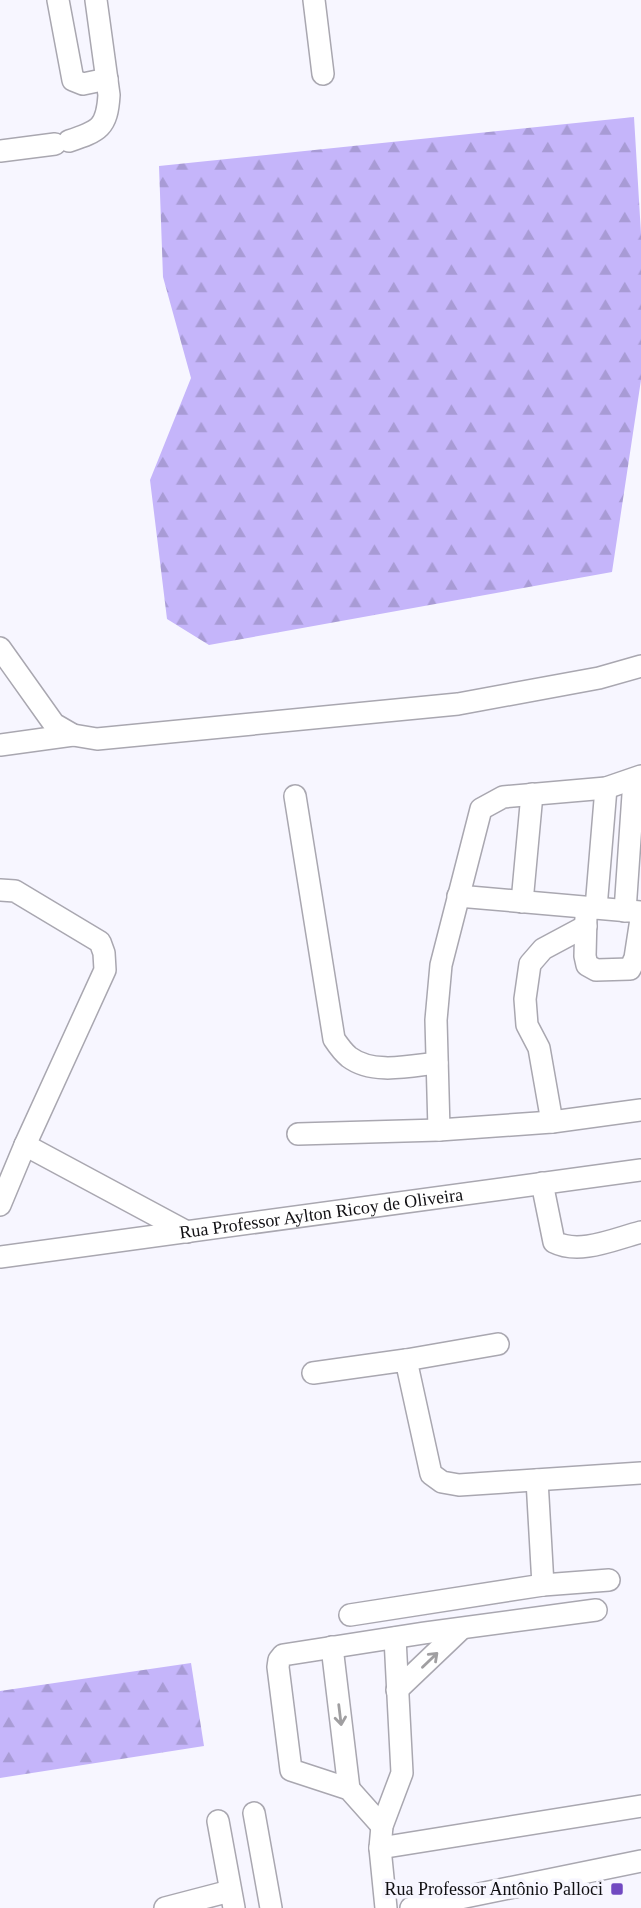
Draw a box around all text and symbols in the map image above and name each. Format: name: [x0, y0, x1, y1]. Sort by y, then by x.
street label: Rua Professor Aylton Ricoy de Oliveira: [178, 1184, 464, 1243]
one-way arrow: [421, 1651, 438, 1668]
one-way arrow: [333, 1703, 346, 1726]
place label: Rua Professor Antônio Palloci: [385, 1879, 603, 1899]
marker: Rua Professor Antônio Palloci: [609, 1881, 625, 1897]

